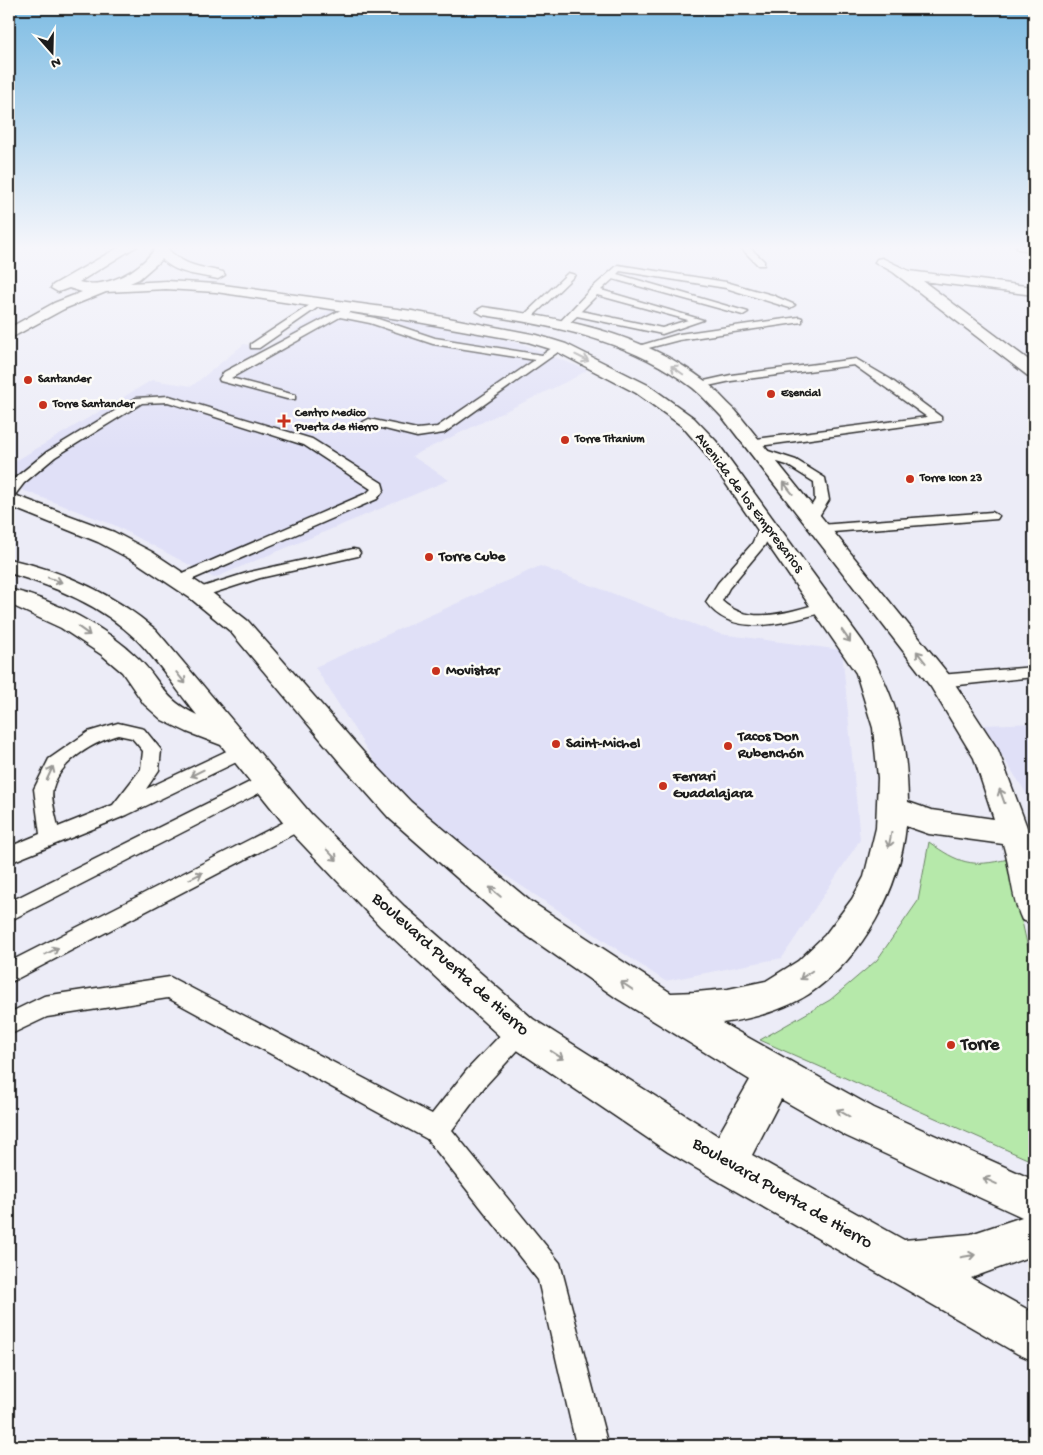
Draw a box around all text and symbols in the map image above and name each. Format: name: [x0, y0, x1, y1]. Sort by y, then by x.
north arrow: [28, 28, 78, 78]
text: N: [48, 52, 63, 71]
one-way arrow: [574, 353, 589, 363]
one-way arrow: [671, 365, 685, 375]
place label: Santander: [38, 373, 92, 387]
marker: Santander: [22, 374, 34, 386]
place label: Esencial: [780, 387, 821, 401]
marker: Esencial: [765, 388, 777, 400]
place label: Torre Santander: [52, 398, 136, 412]
marker: Torre Santander: [37, 399, 49, 411]
place label: Centro Medico Puerta de Hierro: [294, 407, 379, 435]
marker: Centro Medico Puerta de Hierro: [277, 414, 291, 428]
street label: Avenida de los Empresarios: [690, 429, 808, 577]
place label: Torre Titanium: [574, 433, 645, 447]
marker: Torre Titanium: [559, 434, 571, 446]
place label: Torre Icon 23: [919, 472, 982, 486]
marker: Torre Icon 23: [904, 473, 916, 485]
one-way arrow: [782, 482, 793, 495]
place label: Torre Cube: [438, 548, 507, 566]
marker: Torre Cube: [423, 551, 435, 563]
one-way arrow: [47, 576, 63, 585]
one-way arrow: [77, 626, 91, 636]
one-way arrow: [840, 629, 851, 642]
one-way arrow: [916, 651, 927, 664]
place label: Movistar: [446, 662, 501, 680]
marker: Movistar: [430, 665, 442, 677]
one-way arrow: [176, 671, 187, 684]
place label: Tacos Don Rubenchón: [737, 728, 805, 763]
place label: Saint-Michel: [566, 735, 641, 753]
marker: Saint-Michel: [550, 738, 562, 750]
marker: Tacos Don Rubenchón: [722, 740, 734, 752]
one-way arrow: [46, 766, 56, 781]
one-way arrow: [190, 768, 205, 778]
place label: Ferrari Guadalajara: [672, 768, 754, 803]
marker: Ferrari Guadalajara: [657, 780, 669, 792]
one-way arrow: [997, 789, 1006, 805]
one-way arrow: [885, 832, 894, 848]
one-way arrow: [326, 848, 338, 861]
one-way arrow: [188, 871, 203, 880]
one-way arrow: [489, 886, 502, 897]
street label: Boulevard Puerta de Hierro: [366, 888, 533, 1041]
one-way arrow: [44, 946, 59, 955]
one-way arrow: [799, 970, 813, 980]
one-way arrow: [620, 981, 634, 991]
place label: Torre: [959, 1035, 1000, 1056]
marker: Torre: [945, 1039, 957, 1051]
one-way arrow: [550, 1051, 564, 1061]
one-way arrow: [836, 1107, 850, 1117]
street label: Boulevard Puerta de Hierro: [687, 1133, 876, 1254]
one-way arrow: [983, 1176, 998, 1186]
one-way arrow: [959, 1250, 975, 1260]

